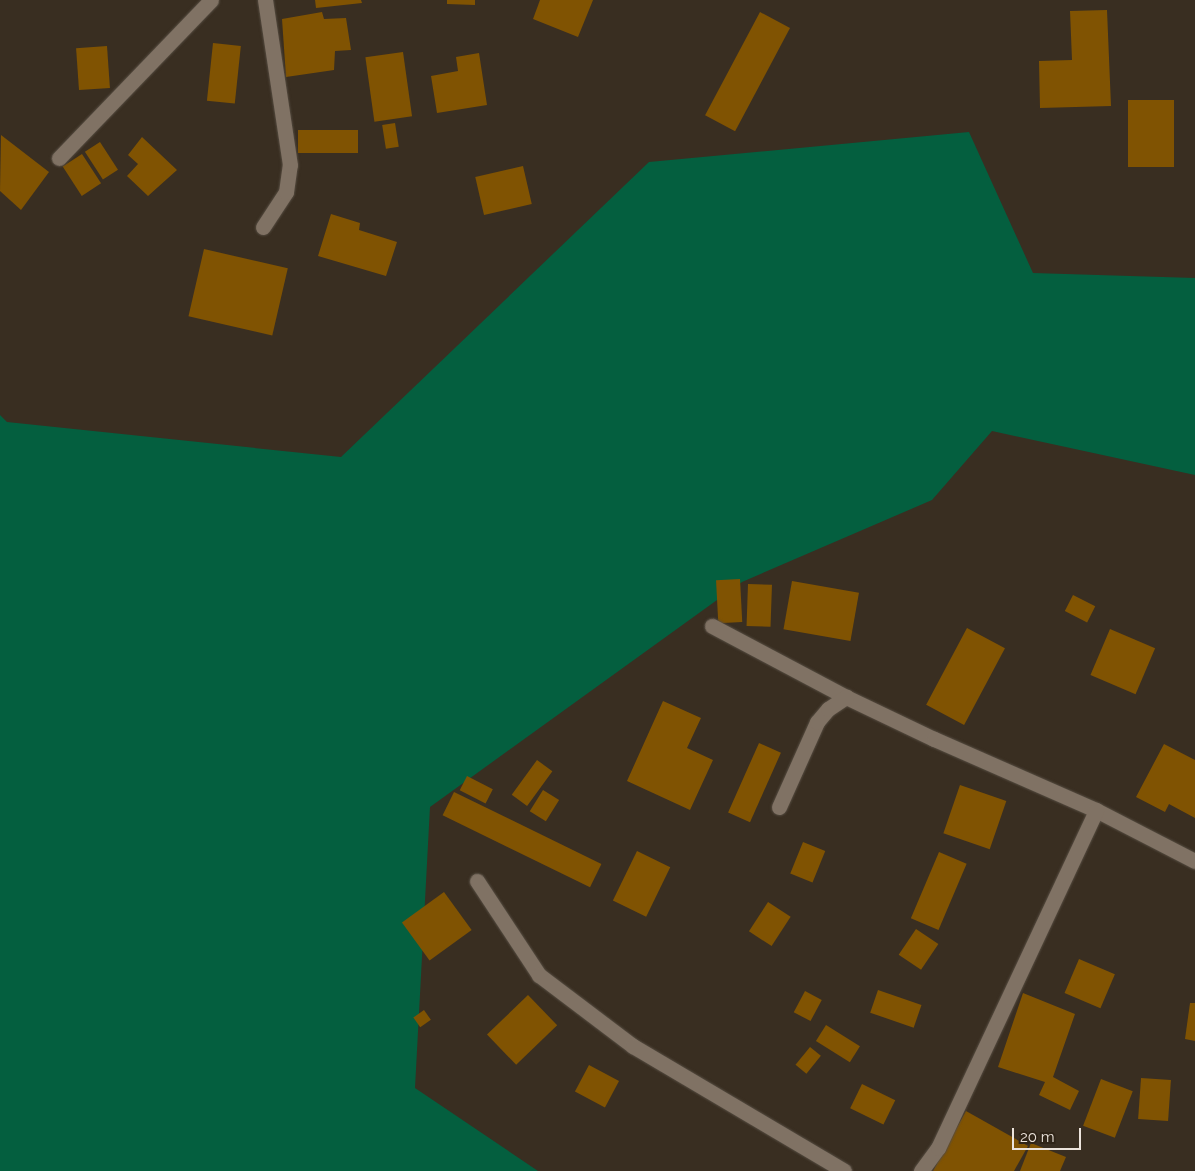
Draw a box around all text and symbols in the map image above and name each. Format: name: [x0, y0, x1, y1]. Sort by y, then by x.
scale bar: [1015, 1118, 1084, 1150]
text: 20 m: [1020, 1128, 1055, 1146]

